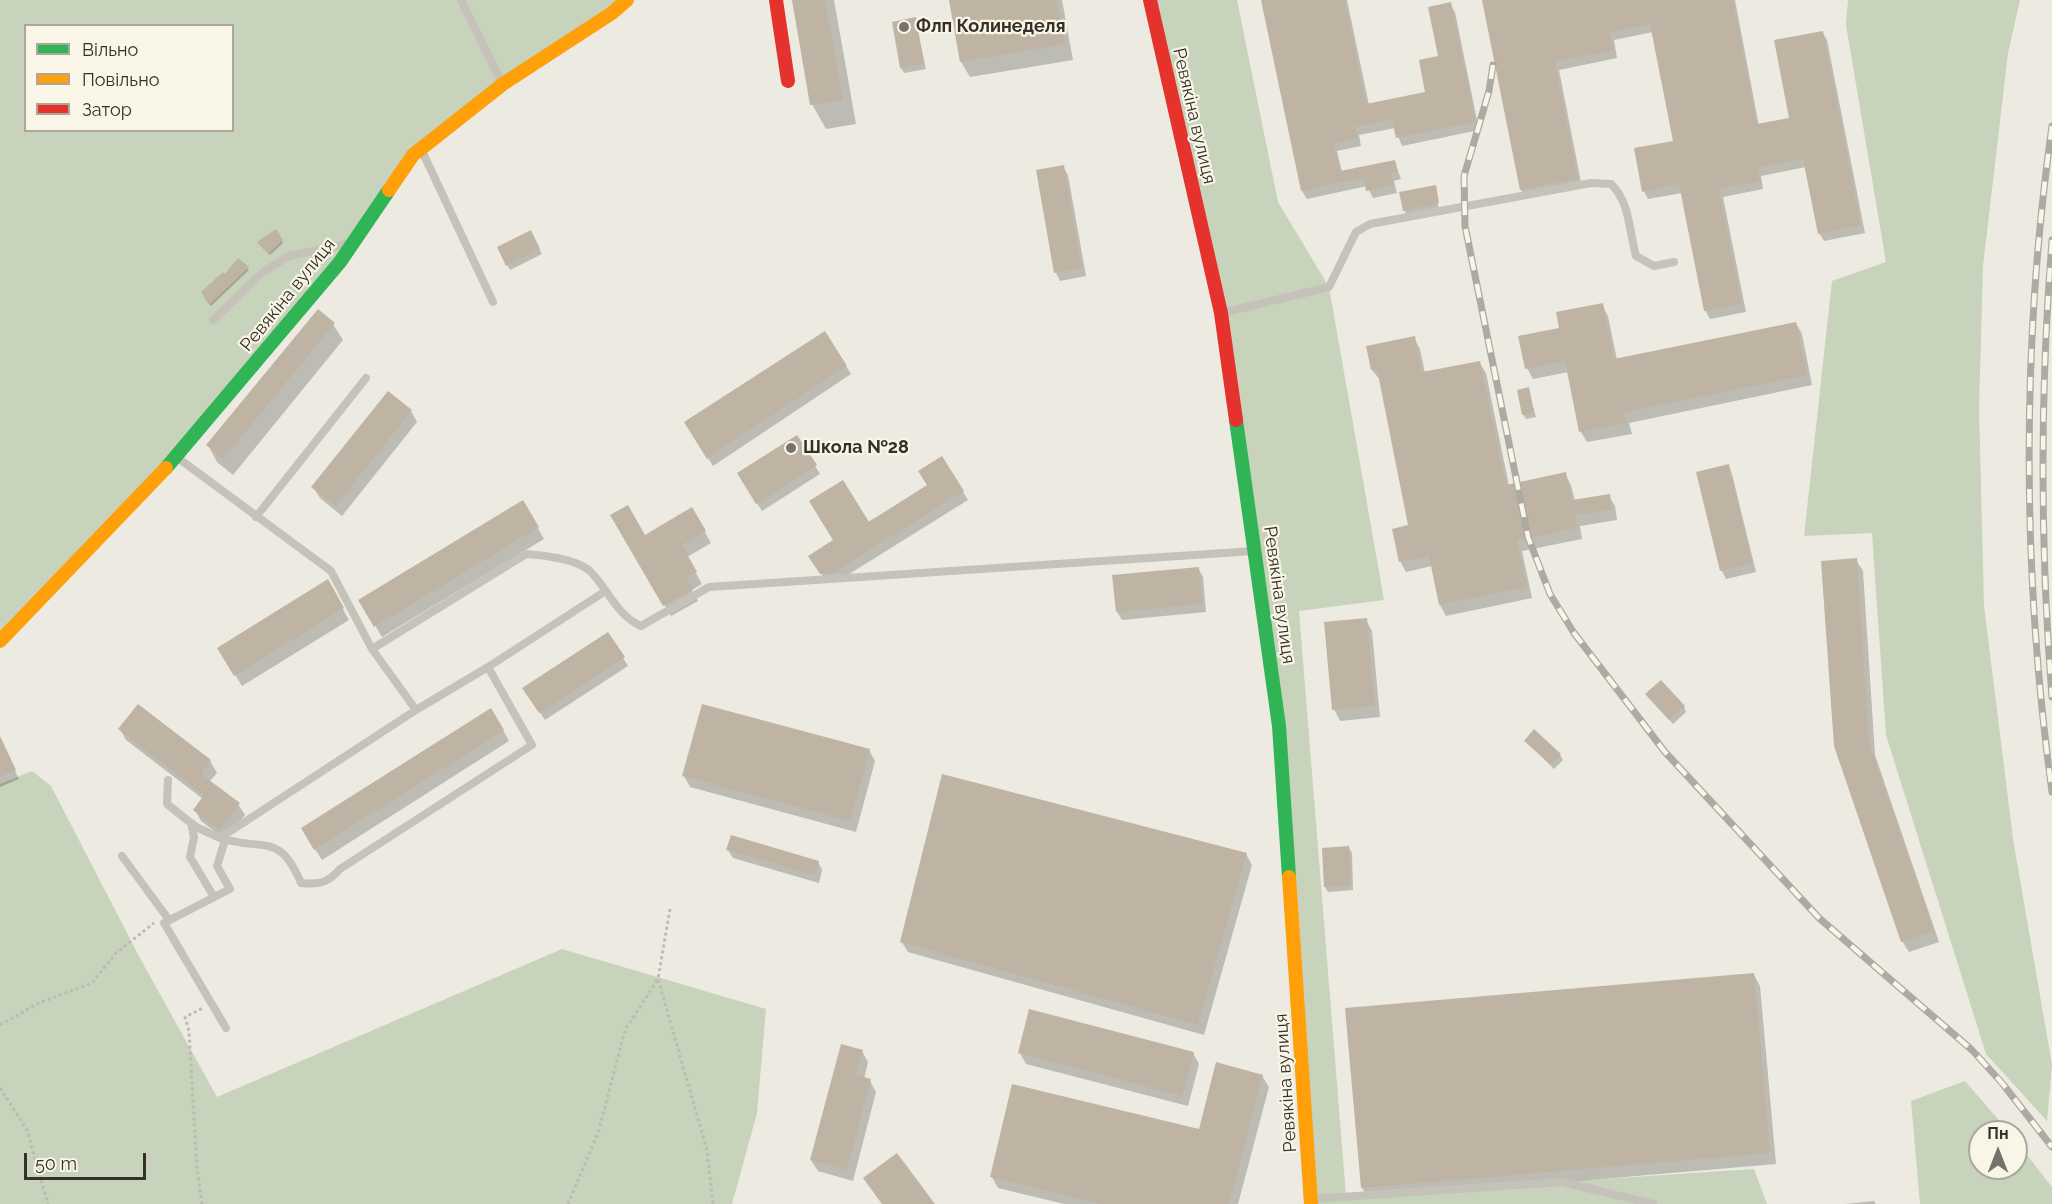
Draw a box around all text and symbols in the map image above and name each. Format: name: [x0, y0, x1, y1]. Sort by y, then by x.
place label: Флп Колинеделя: [916, 16, 1066, 38]
marker: Флп Колинеделя: [897, 20, 911, 34]
legend: [24, 24, 234, 132]
text: Вільно: [82, 39, 138, 60]
street label: Ревякіна вулиця: [1168, 46, 1220, 186]
text: Повільно: [82, 69, 159, 90]
text: Затор: [82, 99, 132, 120]
street label: Ревякіна вулиця: [236, 234, 340, 356]
place label: Школа №28: [803, 437, 909, 459]
marker: Школа №28: [784, 441, 798, 455]
street label: Ревякіна вулиця: [1259, 525, 1299, 665]
street label: Ревякіна вулиця: [1270, 1013, 1302, 1153]
north arrow: [1968, 1120, 2028, 1180]
text: Пн: [1987, 1124, 2009, 1143]
scale bar: [27, 1141, 148, 1179]
text: 50 m: [35, 1153, 77, 1174]

